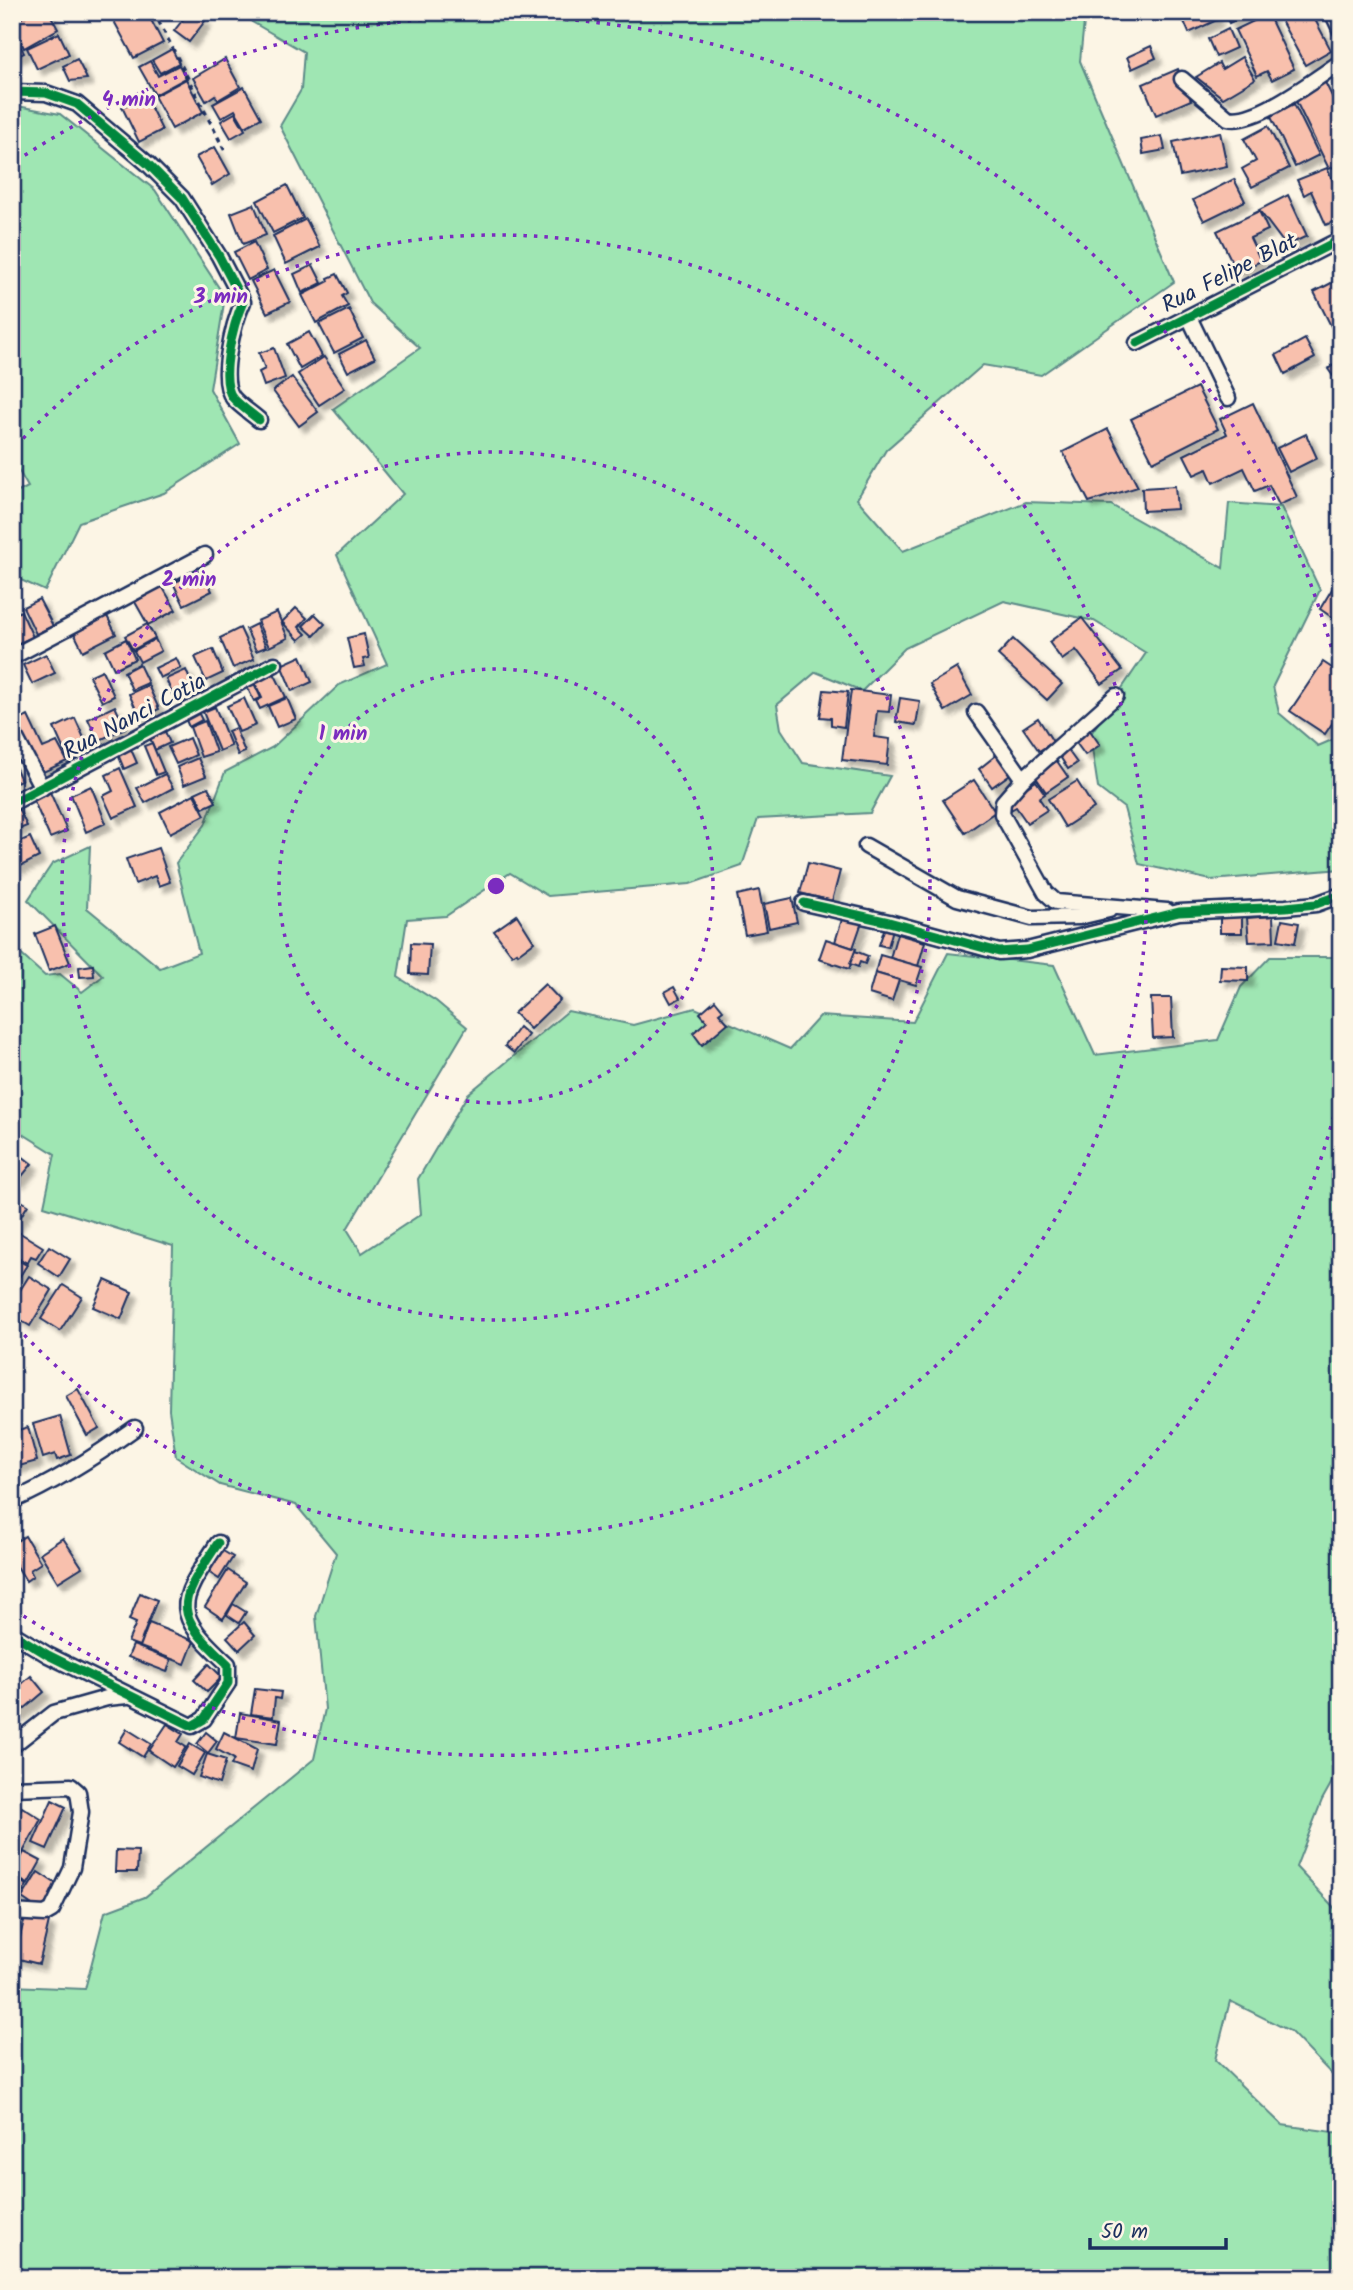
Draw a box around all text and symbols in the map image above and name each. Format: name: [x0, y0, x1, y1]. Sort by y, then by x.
text: 4 min: [102, 84, 156, 117]
street label: Rua Felipe Blat: [1156, 224, 1305, 324]
text: 3 min: [193, 281, 248, 314]
text: 2 min: [162, 564, 216, 597]
street label: Rua Nanci Cotia: [57, 664, 213, 770]
text: 1 min: [319, 718, 367, 751]
centre of rings: [484, 874, 508, 898]
scale bar: [1090, 2206, 1227, 2250]
text: 50 m: [1101, 2216, 1148, 2249]

